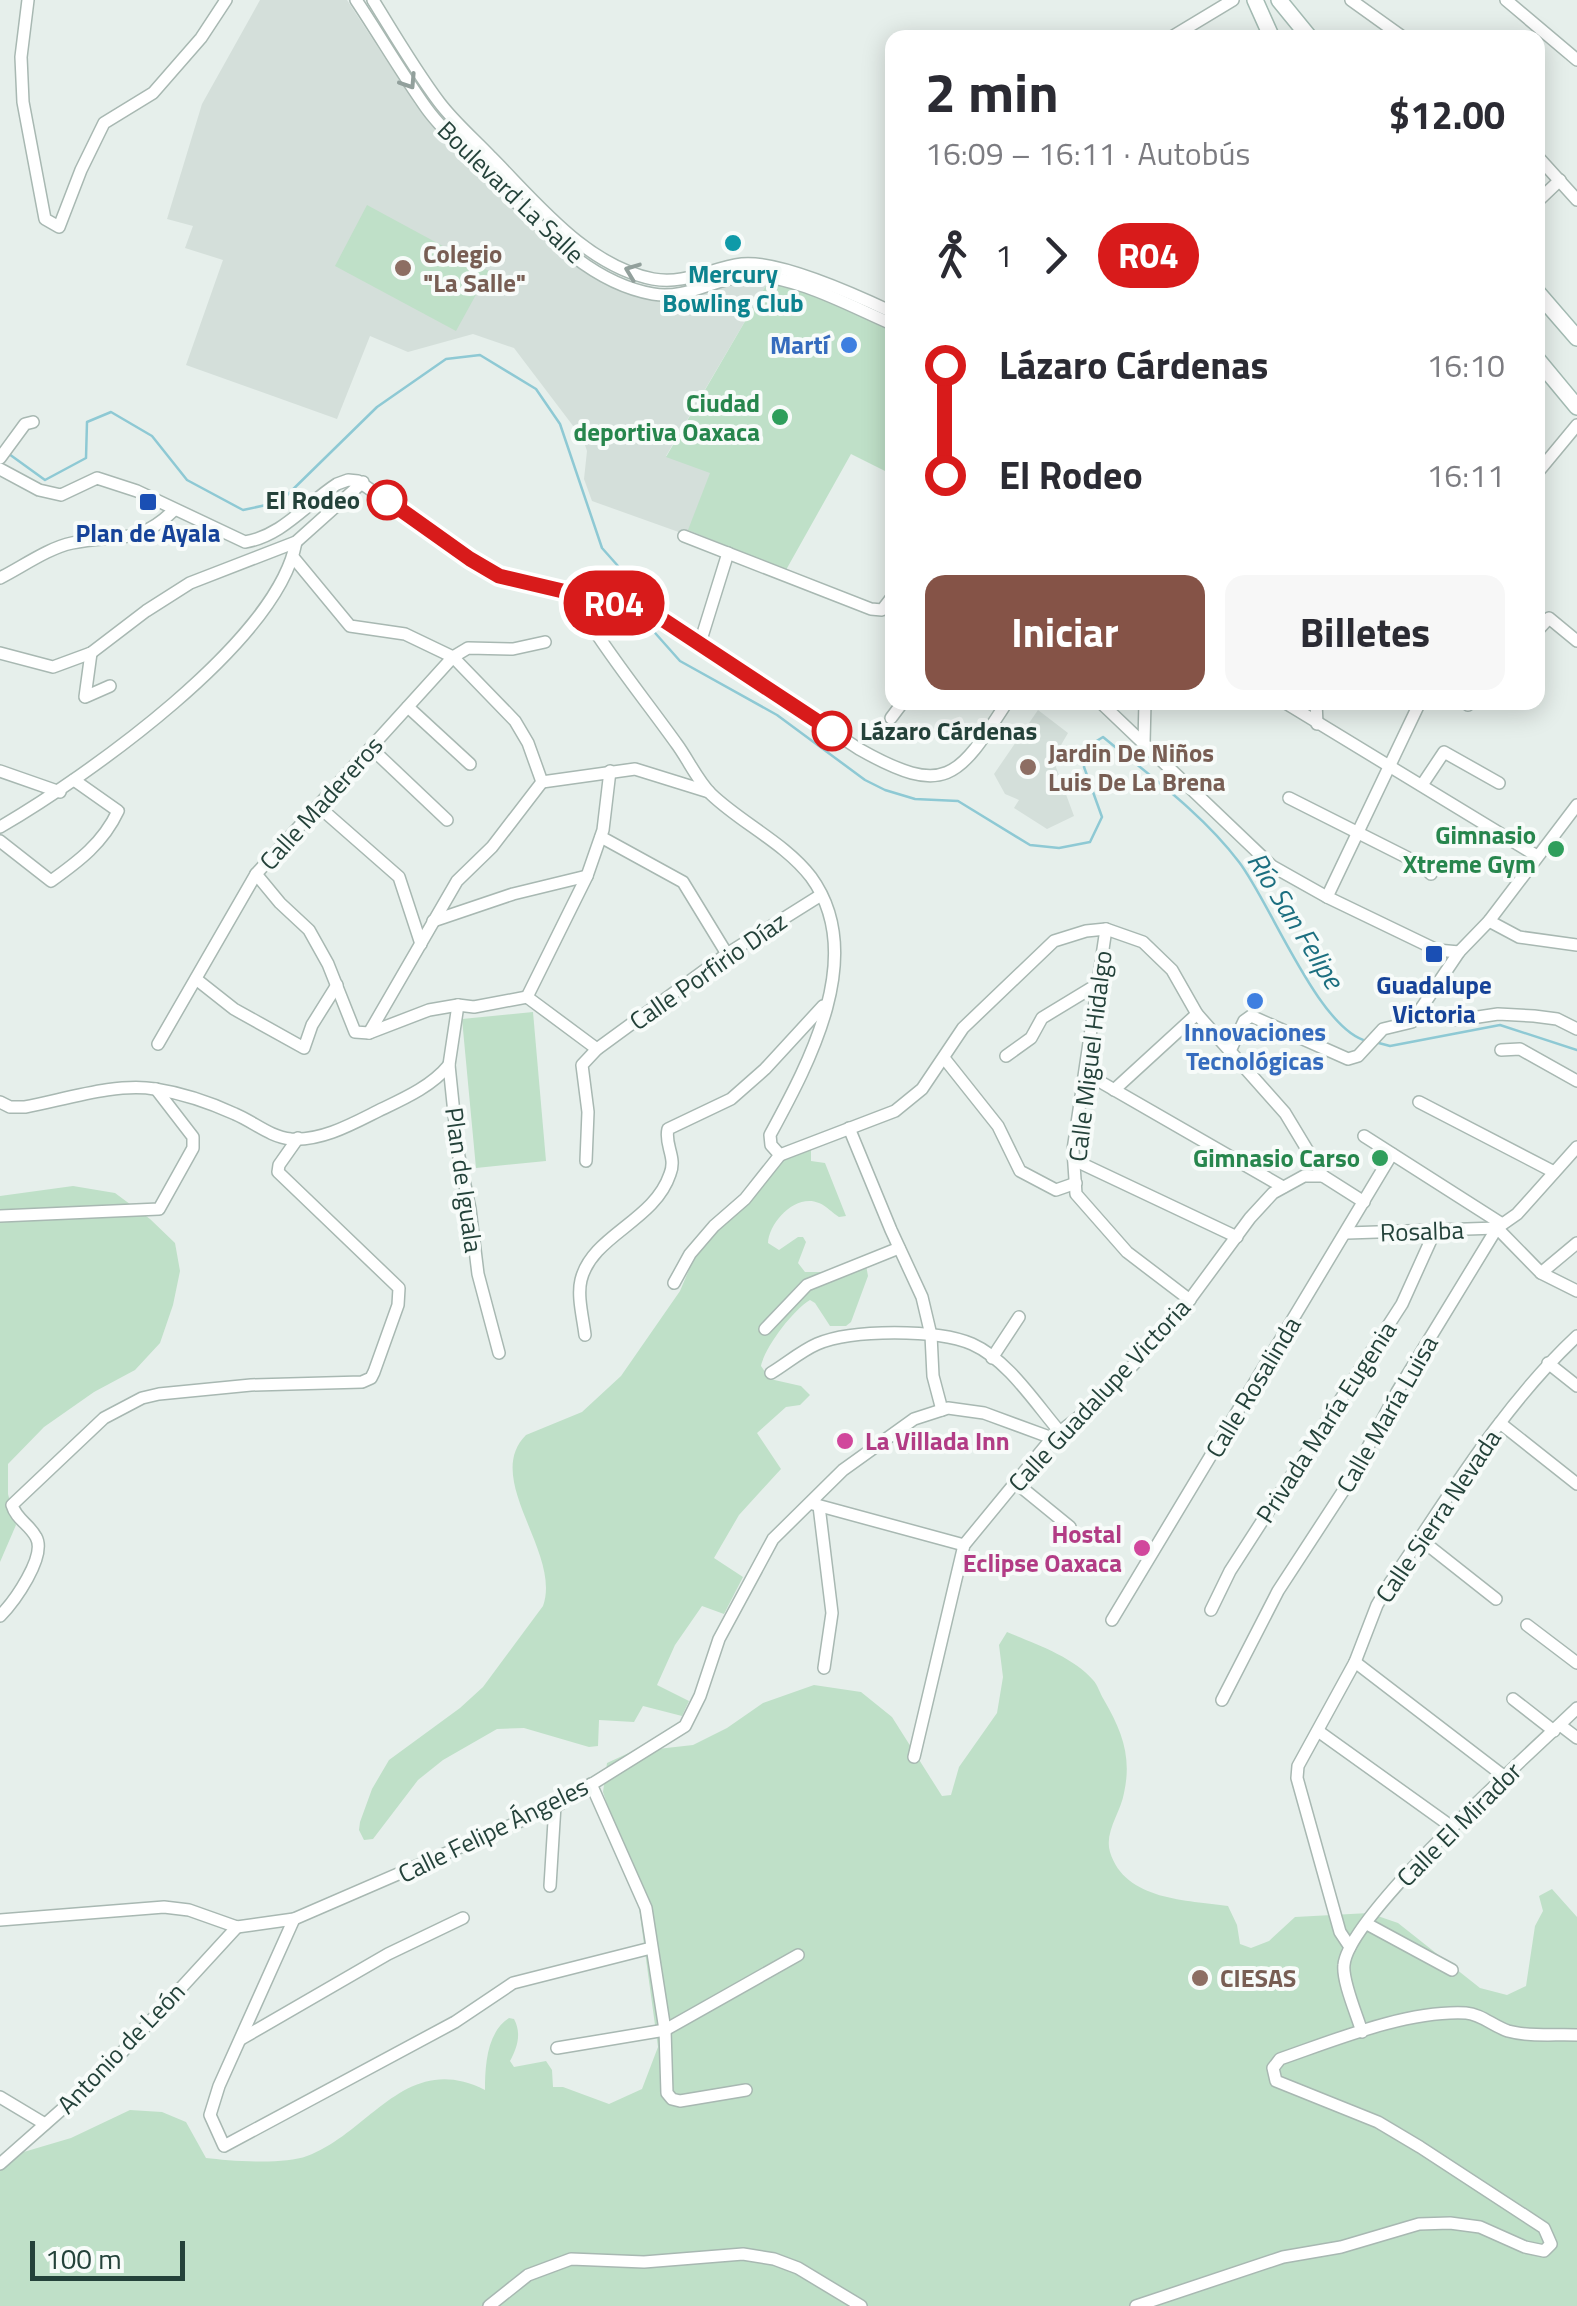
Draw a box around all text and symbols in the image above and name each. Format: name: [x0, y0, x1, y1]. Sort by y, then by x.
text: 2 min: [925, 50, 1059, 133]
one-way arrow: [397, 71, 416, 89]
text: $12.00: [1389, 86, 1505, 144]
street label: Boulevard La Salle: [429, 112, 593, 272]
text: 16:09 – 16:11 · Autobús: [925, 129, 1250, 177]
icon: walk: [925, 228, 980, 283]
icon: forward: [1028, 228, 1083, 283]
text: R04: [1118, 228, 1179, 282]
text: 1: [995, 231, 1013, 279]
marker: Mercury Bowling Club: [722, 232, 744, 254]
place label: Colegio "La Salle": [423, 235, 526, 302]
place label: Mercury Bowling Club: [662, 255, 804, 322]
marker: Colegio "La Salle": [392, 257, 414, 279]
one-way arrow: [624, 263, 642, 283]
place label: Martí: [770, 326, 832, 364]
marker: Martí: [838, 334, 860, 356]
text: Lázaro Cárdenas: [999, 336, 1269, 394]
text: 16:10: [1426, 341, 1505, 389]
place label: Ciudad deportiva Oaxaca: [574, 384, 760, 451]
marker: Ciudad deportiva Oaxaca: [769, 406, 791, 428]
text: El Rodeo: [999, 446, 1143, 504]
text: 16:11: [1426, 451, 1505, 499]
place label: El Rodeo: [266, 481, 360, 519]
marker: El Rodeo: [368, 481, 406, 519]
marker: Plan de Ayala: [137, 491, 159, 513]
place label: Plan de Ayala: [76, 514, 220, 552]
line badge: R04: [556, 570, 672, 636]
button: Iniciar: [925, 575, 1205, 690]
button: Billetes: [1225, 575, 1505, 690]
text: R04: [584, 576, 644, 630]
marker: Lázaro Cárdenas: [813, 712, 851, 750]
place label: Lázaro Cárdenas: [860, 712, 1037, 750]
street label: Calle Madereros: [250, 727, 392, 879]
place label: Jardin De Niños Luis De La Brena: [1048, 734, 1226, 801]
marker: Jardin De Niños Luis De La Brena: [1017, 756, 1039, 778]
place label: Gimnasio Xtreme Gym: [1403, 816, 1536, 883]
marker: Gimnasio Xtreme Gym: [1545, 838, 1567, 860]
water label: Río San Felipe: [1237, 843, 1356, 999]
street label: Calle Porfirio Díaz: [622, 903, 794, 1039]
marker: Guadalupe Victoria: [1423, 943, 1445, 965]
street label: Calle Miguel Hidalgo: [1058, 948, 1122, 1164]
place label: Guadalupe Victoria: [1376, 966, 1492, 1033]
marker: Innovaciones Tecnológicas: [1244, 990, 1266, 1012]
place label: Innovaciones Tecnológicas: [1184, 1013, 1326, 1080]
street label: Plan de Iguala: [435, 1105, 493, 1256]
place label: Gimnasio Carso: [1193, 1139, 1360, 1177]
marker: Gimnasio Carso: [1369, 1147, 1391, 1169]
street label: Rosalba: [1379, 1211, 1465, 1251]
street label: Calle Guadalupe Victoria: [999, 1289, 1199, 1500]
street label: Calle Rosalinda: [1196, 1309, 1310, 1465]
street label: Privada María Eugenia: [1246, 1313, 1406, 1530]
street label: Calle María Luisa: [1326, 1328, 1448, 1500]
street label: Calle Sierra Nevada: [1366, 1421, 1511, 1610]
place label: La Villada Inn: [865, 1422, 1010, 1460]
marker: La Villada Inn: [834, 1430, 856, 1452]
place label: Hostal Eclipse Oaxaca: [963, 1515, 1122, 1582]
marker: Hostal Eclipse Oaxaca: [1131, 1537, 1153, 1559]
street label: Calle El Mirador: [1388, 1752, 1531, 1895]
street label: Calle Felipe Ángeles: [391, 1767, 595, 1893]
place label: CIESAS: [1220, 1959, 1296, 1997]
marker: CIESAS: [1189, 1967, 1211, 1989]
street label: Antonio de León: [48, 1974, 194, 2122]
scale bar: [30, 2236, 185, 2280]
text: 100 m: [45, 2237, 122, 2280]

